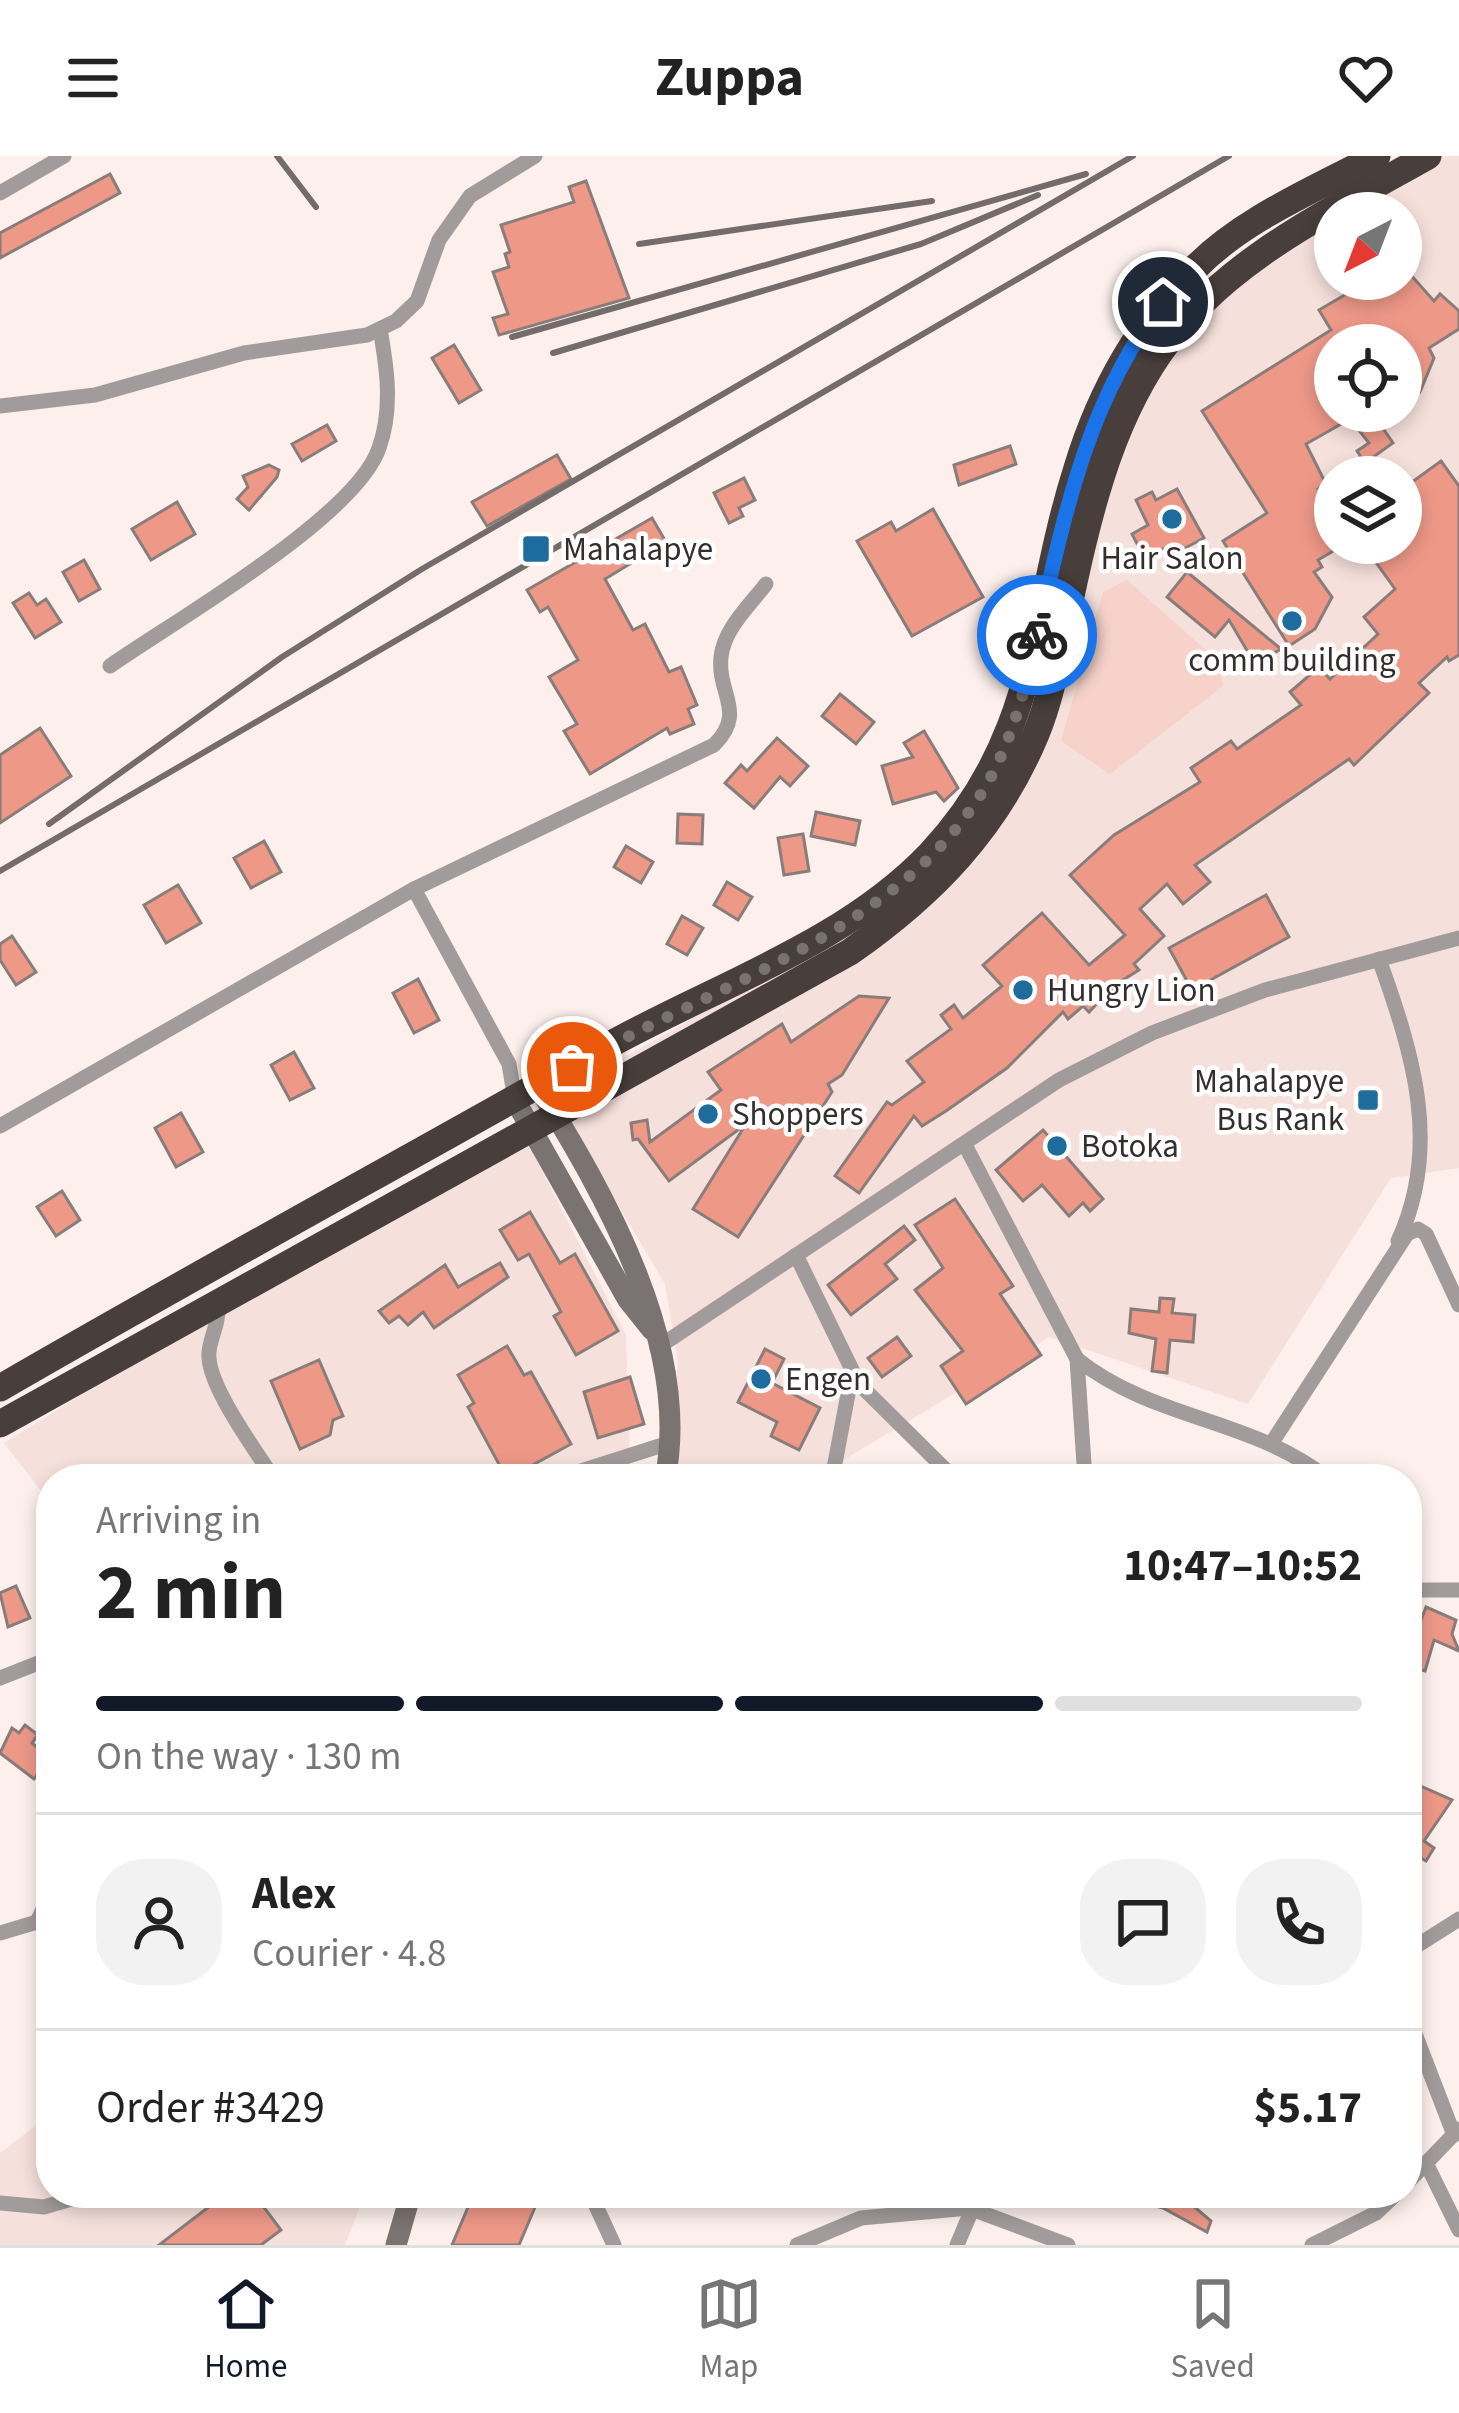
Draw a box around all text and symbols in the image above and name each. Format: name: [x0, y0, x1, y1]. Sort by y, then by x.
text: Zuppa: [655, 40, 804, 117]
icon: menu: [60, 45, 126, 111]
icon: heart: [1333, 45, 1399, 111]
north arrow: [1314, 192, 1422, 300]
map controls: [1314, 192, 1422, 564]
pin: [1112, 251, 1214, 353]
icon: home: [1130, 269, 1196, 335]
button: locate: [1314, 324, 1422, 432]
button: layers: [1314, 456, 1422, 564]
marker: Hair Salon: [1159, 506, 1185, 532]
place label: Mahalapye: [563, 526, 713, 573]
marker: Mahalapye: [520, 533, 552, 565]
place label: Hair Salon: [1101, 535, 1243, 582]
courier: [977, 575, 1097, 695]
icon: bike: [1004, 602, 1070, 668]
marker: comm building: [1279, 608, 1305, 634]
place label: comm building: [1188, 637, 1396, 684]
place label: Hungry Lion: [1047, 967, 1216, 1014]
marker: Hungry Lion: [1010, 977, 1036, 1003]
pin: [521, 1016, 623, 1118]
icon: bag: [539, 1034, 605, 1100]
place label: Mahalapye Bus Rank: [1194, 1058, 1345, 1143]
marker: Mahalapye Bus Rank: [1355, 1087, 1381, 1113]
place label: Shoppers: [732, 1091, 864, 1138]
marker: Shoppers: [695, 1101, 721, 1127]
place label: Botoka: [1081, 1123, 1179, 1170]
marker: Botoka: [1044, 1133, 1070, 1159]
place label: Engen: [785, 1356, 871, 1403]
marker: Engen: [748, 1366, 774, 1392]
text: Arriving in: [96, 1493, 261, 1549]
text: 10:47–10:52: [1123, 1534, 1362, 1598]
text: 2 min: [96, 1538, 286, 1649]
text: On the way · 130 m: [96, 1729, 402, 1785]
button: person: [96, 1859, 222, 1985]
button: chat: [1080, 1859, 1206, 1985]
button: phone: [1236, 1859, 1362, 1985]
text: Alex: [252, 1862, 336, 1926]
text: Courier · 4.8: [252, 1926, 446, 1982]
text: Order #3429: [96, 2076, 325, 2140]
text: $5.17: [1253, 2076, 1362, 2140]
tab: Home: [204, 2271, 287, 2390]
tab: Map: [696, 2271, 762, 2390]
tab: Saved: [1170, 2271, 1255, 2390]

